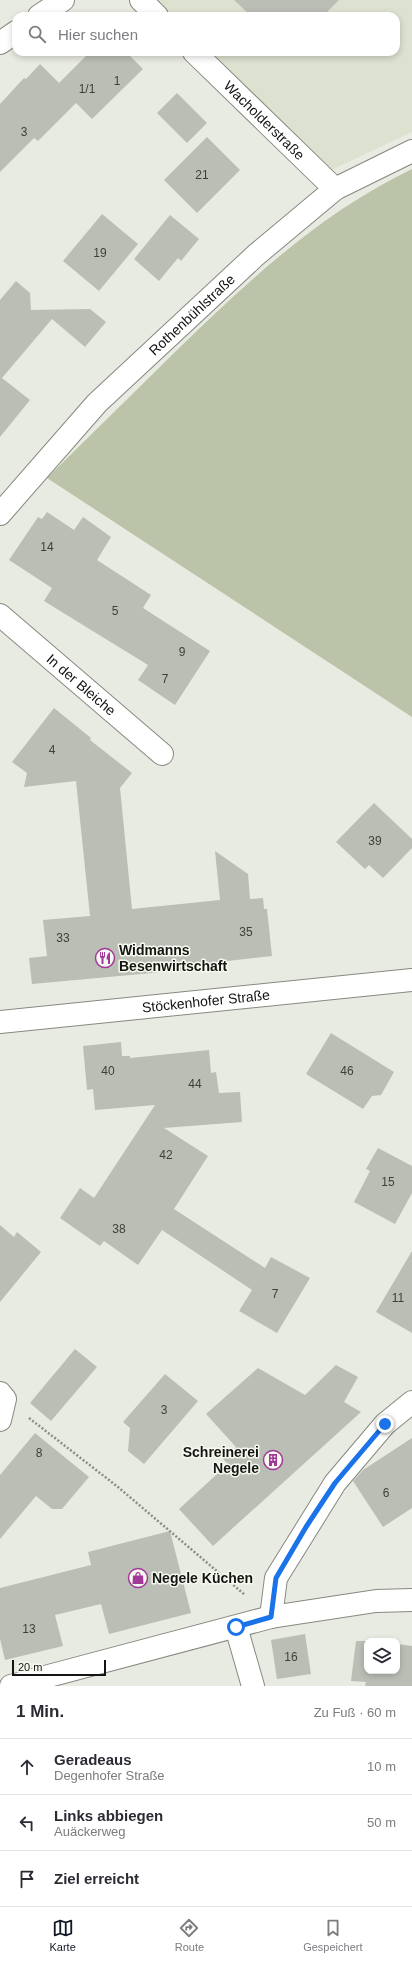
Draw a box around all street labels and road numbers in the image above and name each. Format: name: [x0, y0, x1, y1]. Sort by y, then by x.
street label: Wacholderstraße: [221, 78, 308, 163]
street label: Rothenbühlstraße: [146, 271, 238, 359]
street label: In der Bleiche: [43, 651, 119, 719]
street label: Stöckenhofer Straße: [141, 987, 271, 1015]

